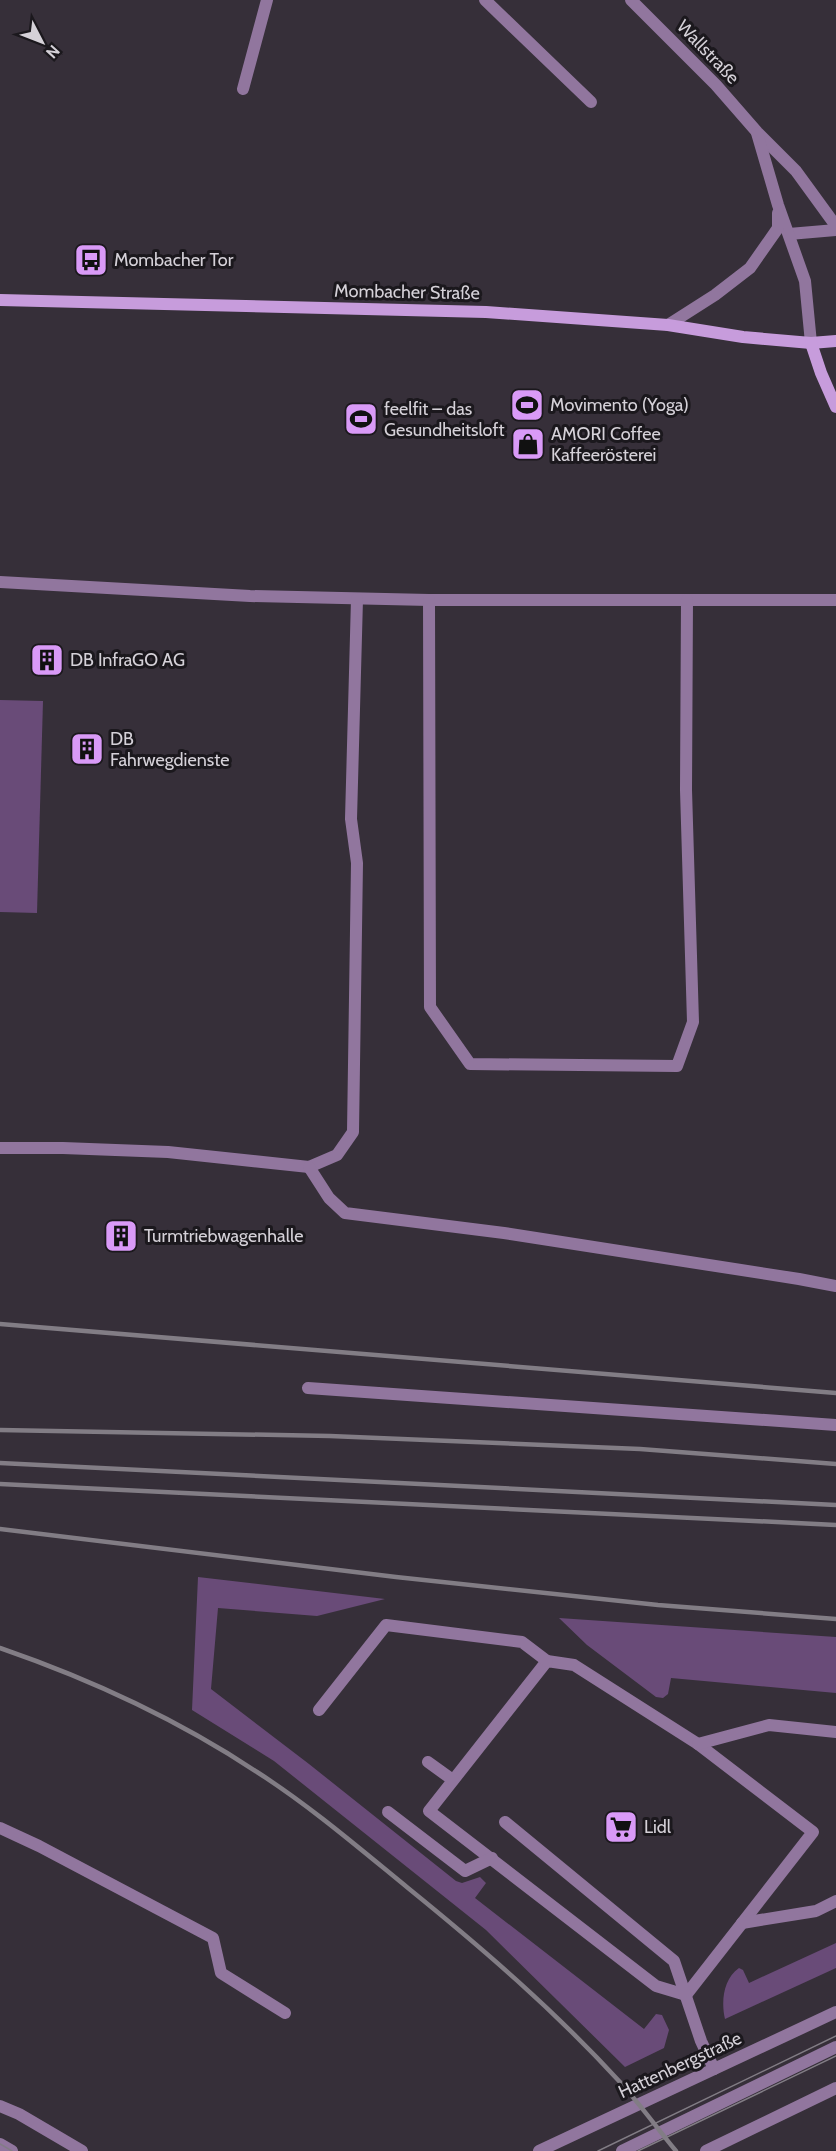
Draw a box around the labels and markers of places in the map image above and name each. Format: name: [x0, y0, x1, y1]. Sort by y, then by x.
bus stop icon: Mombacher Tor: [73, 242, 109, 278]
place label: Mombacher Tor: [114, 249, 234, 271]
sports icon: Movimento (Yoga): [509, 387, 545, 423]
place label: Movimento (Yoga): [550, 394, 689, 416]
place label: feelfit – das Gesundheitsloft: [384, 398, 504, 441]
sports icon: feelfit – das Gesundheitsloft: [343, 401, 379, 437]
place label: AMORI Coffee Kaffeerösterei: [551, 423, 661, 466]
shop icon: AMORI Coffee Kaffeerösterei: [510, 426, 546, 462]
building icon: DB InfraGO AG: [29, 642, 65, 678]
place label: DB InfraGO AG: [70, 649, 185, 671]
place label: DB Fahrwegdienste: [110, 728, 229, 771]
building icon: DB Fahrwegdienste: [69, 731, 105, 767]
building icon: Turmtriebwagenhalle: [103, 1218, 139, 1254]
place label: Turmtriebwagenhalle: [144, 1225, 303, 1247]
supermarket icon: Lidl: [603, 1809, 639, 1845]
place label: Lidl: [644, 1816, 672, 1838]

